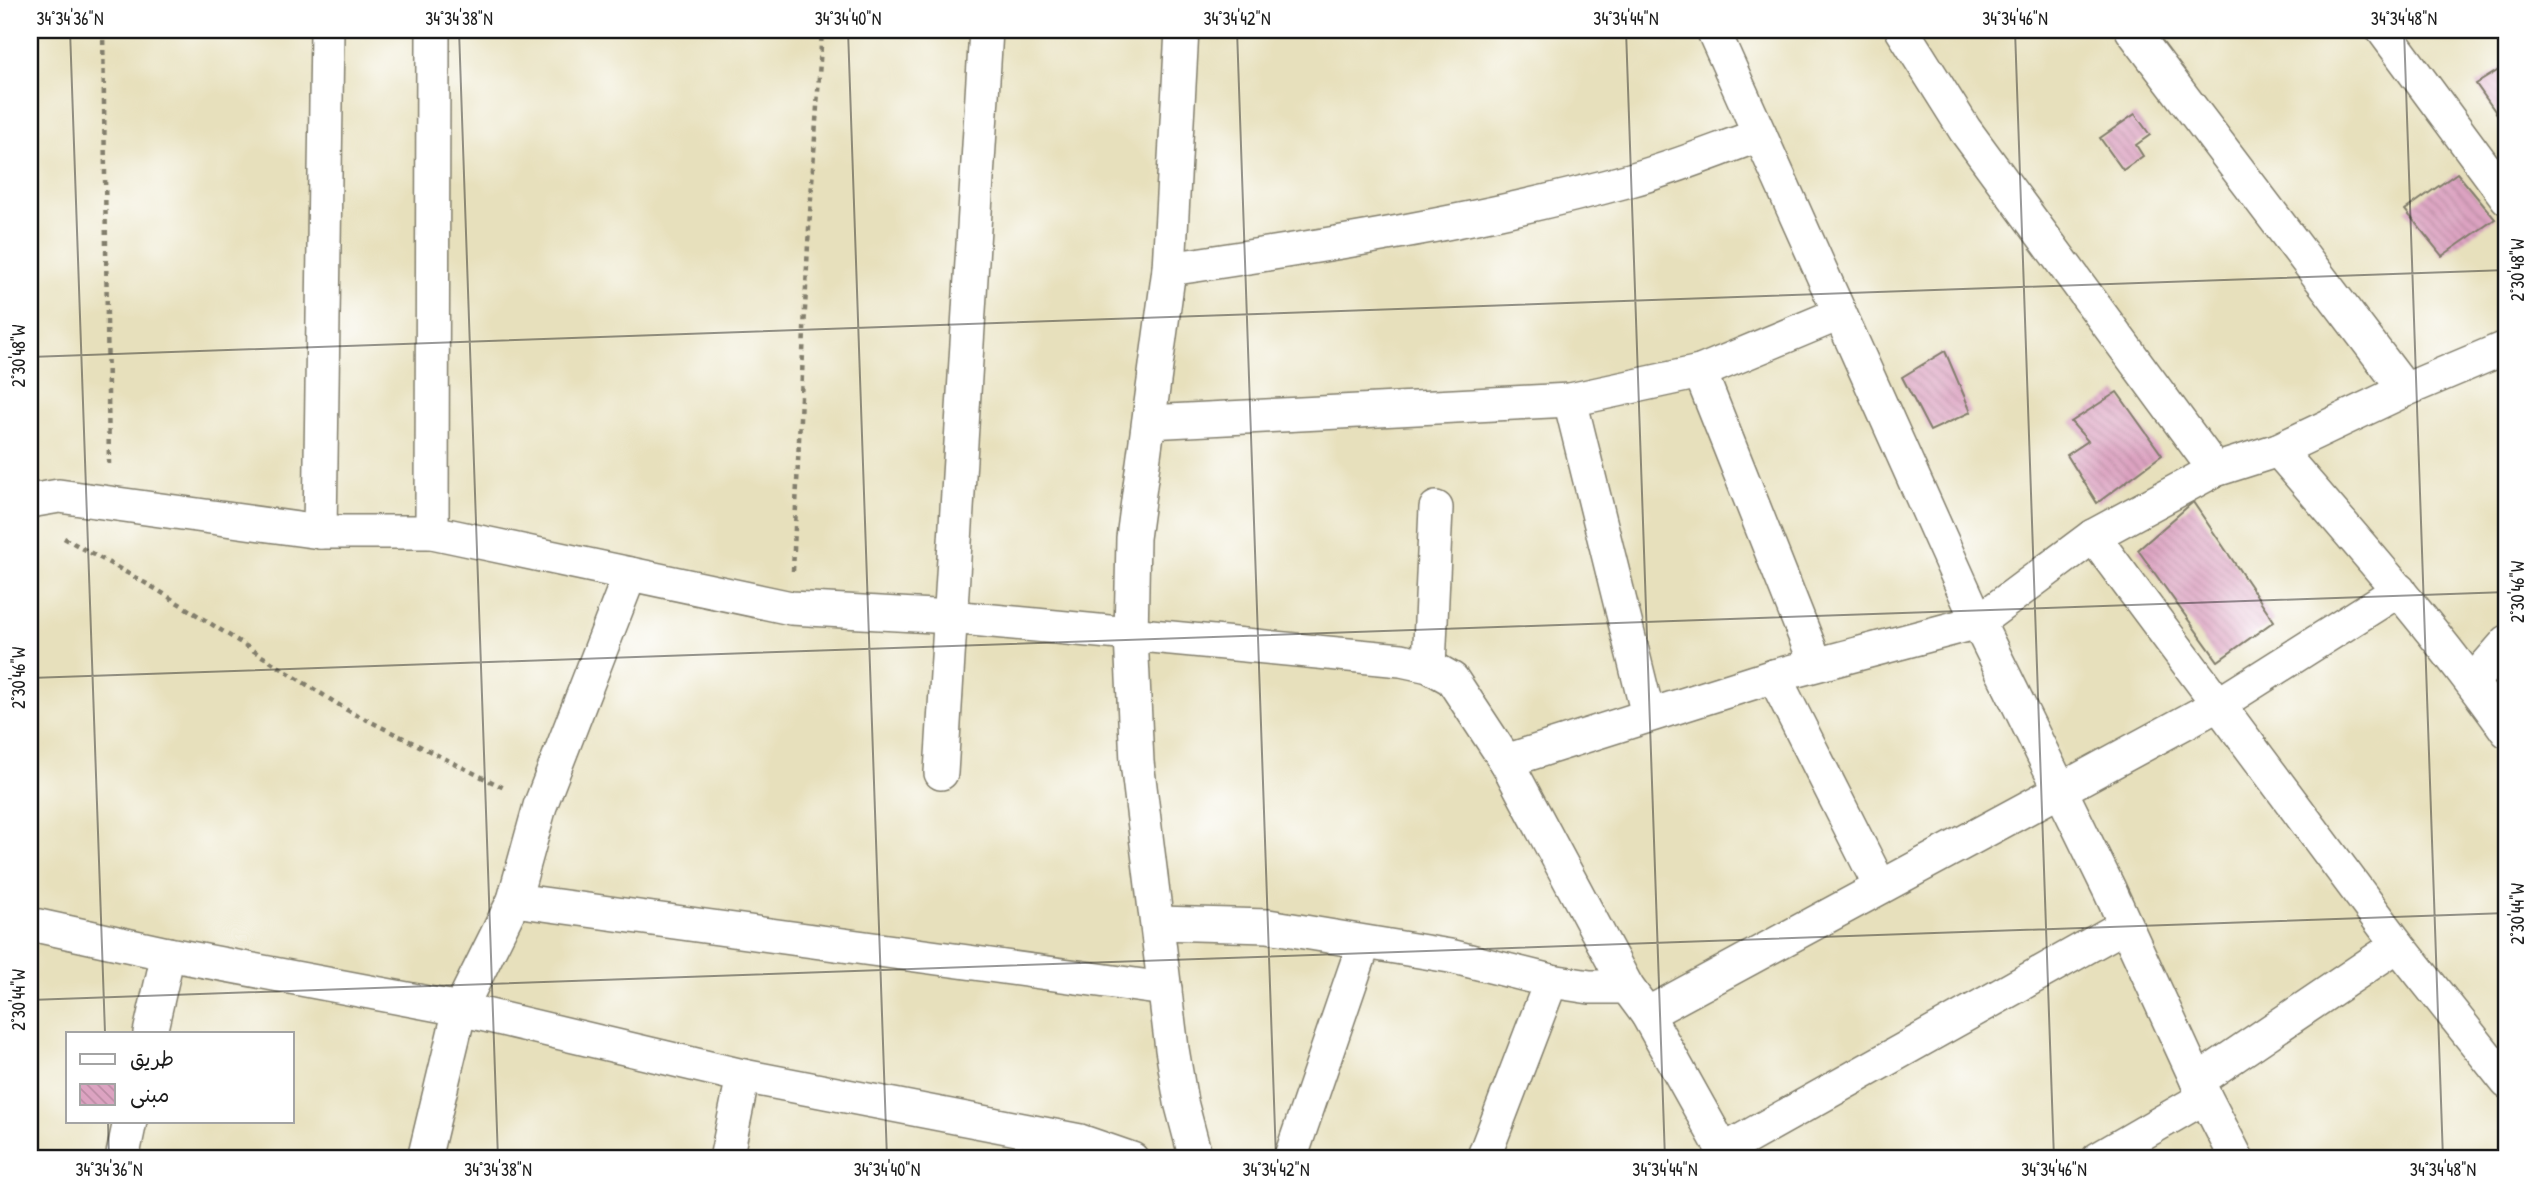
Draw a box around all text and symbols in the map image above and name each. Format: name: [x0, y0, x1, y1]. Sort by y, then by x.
text: 34°34'36"N: [36, 6, 104, 31]
text: 34°34'38"N: [425, 6, 493, 31]
text: 34°34'40"N: [815, 6, 881, 31]
text: 34°34'42"N: [1204, 6, 1270, 31]
text: 34°34'44"N: [1593, 6, 1659, 31]
text: 34°34'46"N: [1982, 6, 2048, 31]
text: 34°34'48"N: [2371, 6, 2437, 31]
text: 2°30'48"W: [2505, 239, 2530, 301]
text: 2°30'48"W: [6, 325, 31, 387]
text: 2°30'46"W: [2505, 561, 2530, 623]
text: 2°30'46"W: [6, 647, 31, 709]
text: 2°30'44"W: [2505, 883, 2530, 945]
text: 2°30'44"W: [6, 969, 31, 1031]
legend: [66, 1032, 294, 1122]
text: طريق: [130, 1044, 174, 1073]
text: مبنى: [130, 1080, 169, 1109]
text: 34°34'36"N: [75, 1157, 143, 1182]
text: 34°34'38"N: [464, 1157, 532, 1182]
text: 34°34'40"N: [854, 1157, 920, 1182]
text: 34°34'42"N: [1243, 1157, 1309, 1182]
text: 34°34'44"N: [1632, 1157, 1698, 1182]
text: 34°34'46"N: [2021, 1157, 2087, 1182]
text: 34°34'48"N: [2410, 1157, 2476, 1182]

